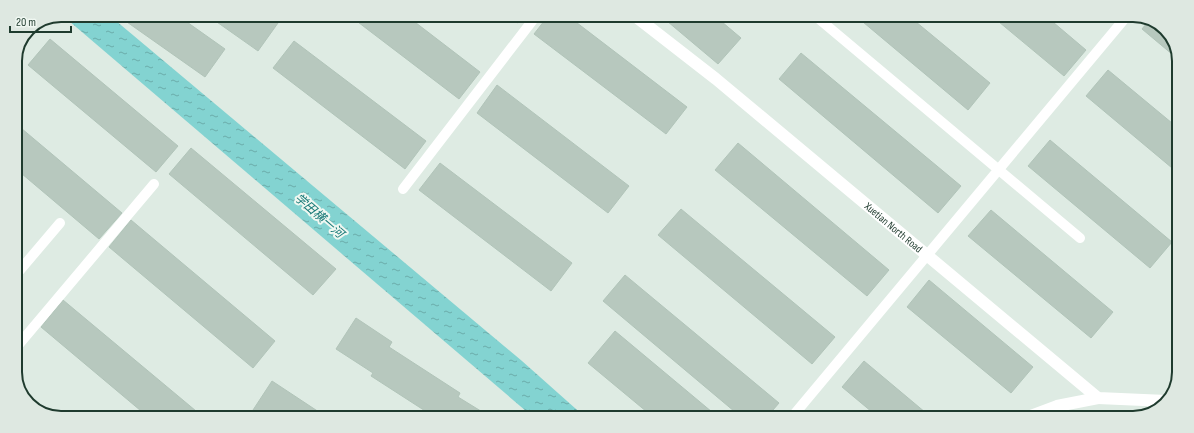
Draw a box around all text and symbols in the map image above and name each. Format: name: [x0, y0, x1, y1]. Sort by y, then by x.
scale bar: [10, 8, 71, 34]
text: 20 m: [16, 15, 36, 30]
water label: 学田横一河: [291, 191, 348, 243]
street label: Xuetian North Road: [861, 199, 925, 255]

